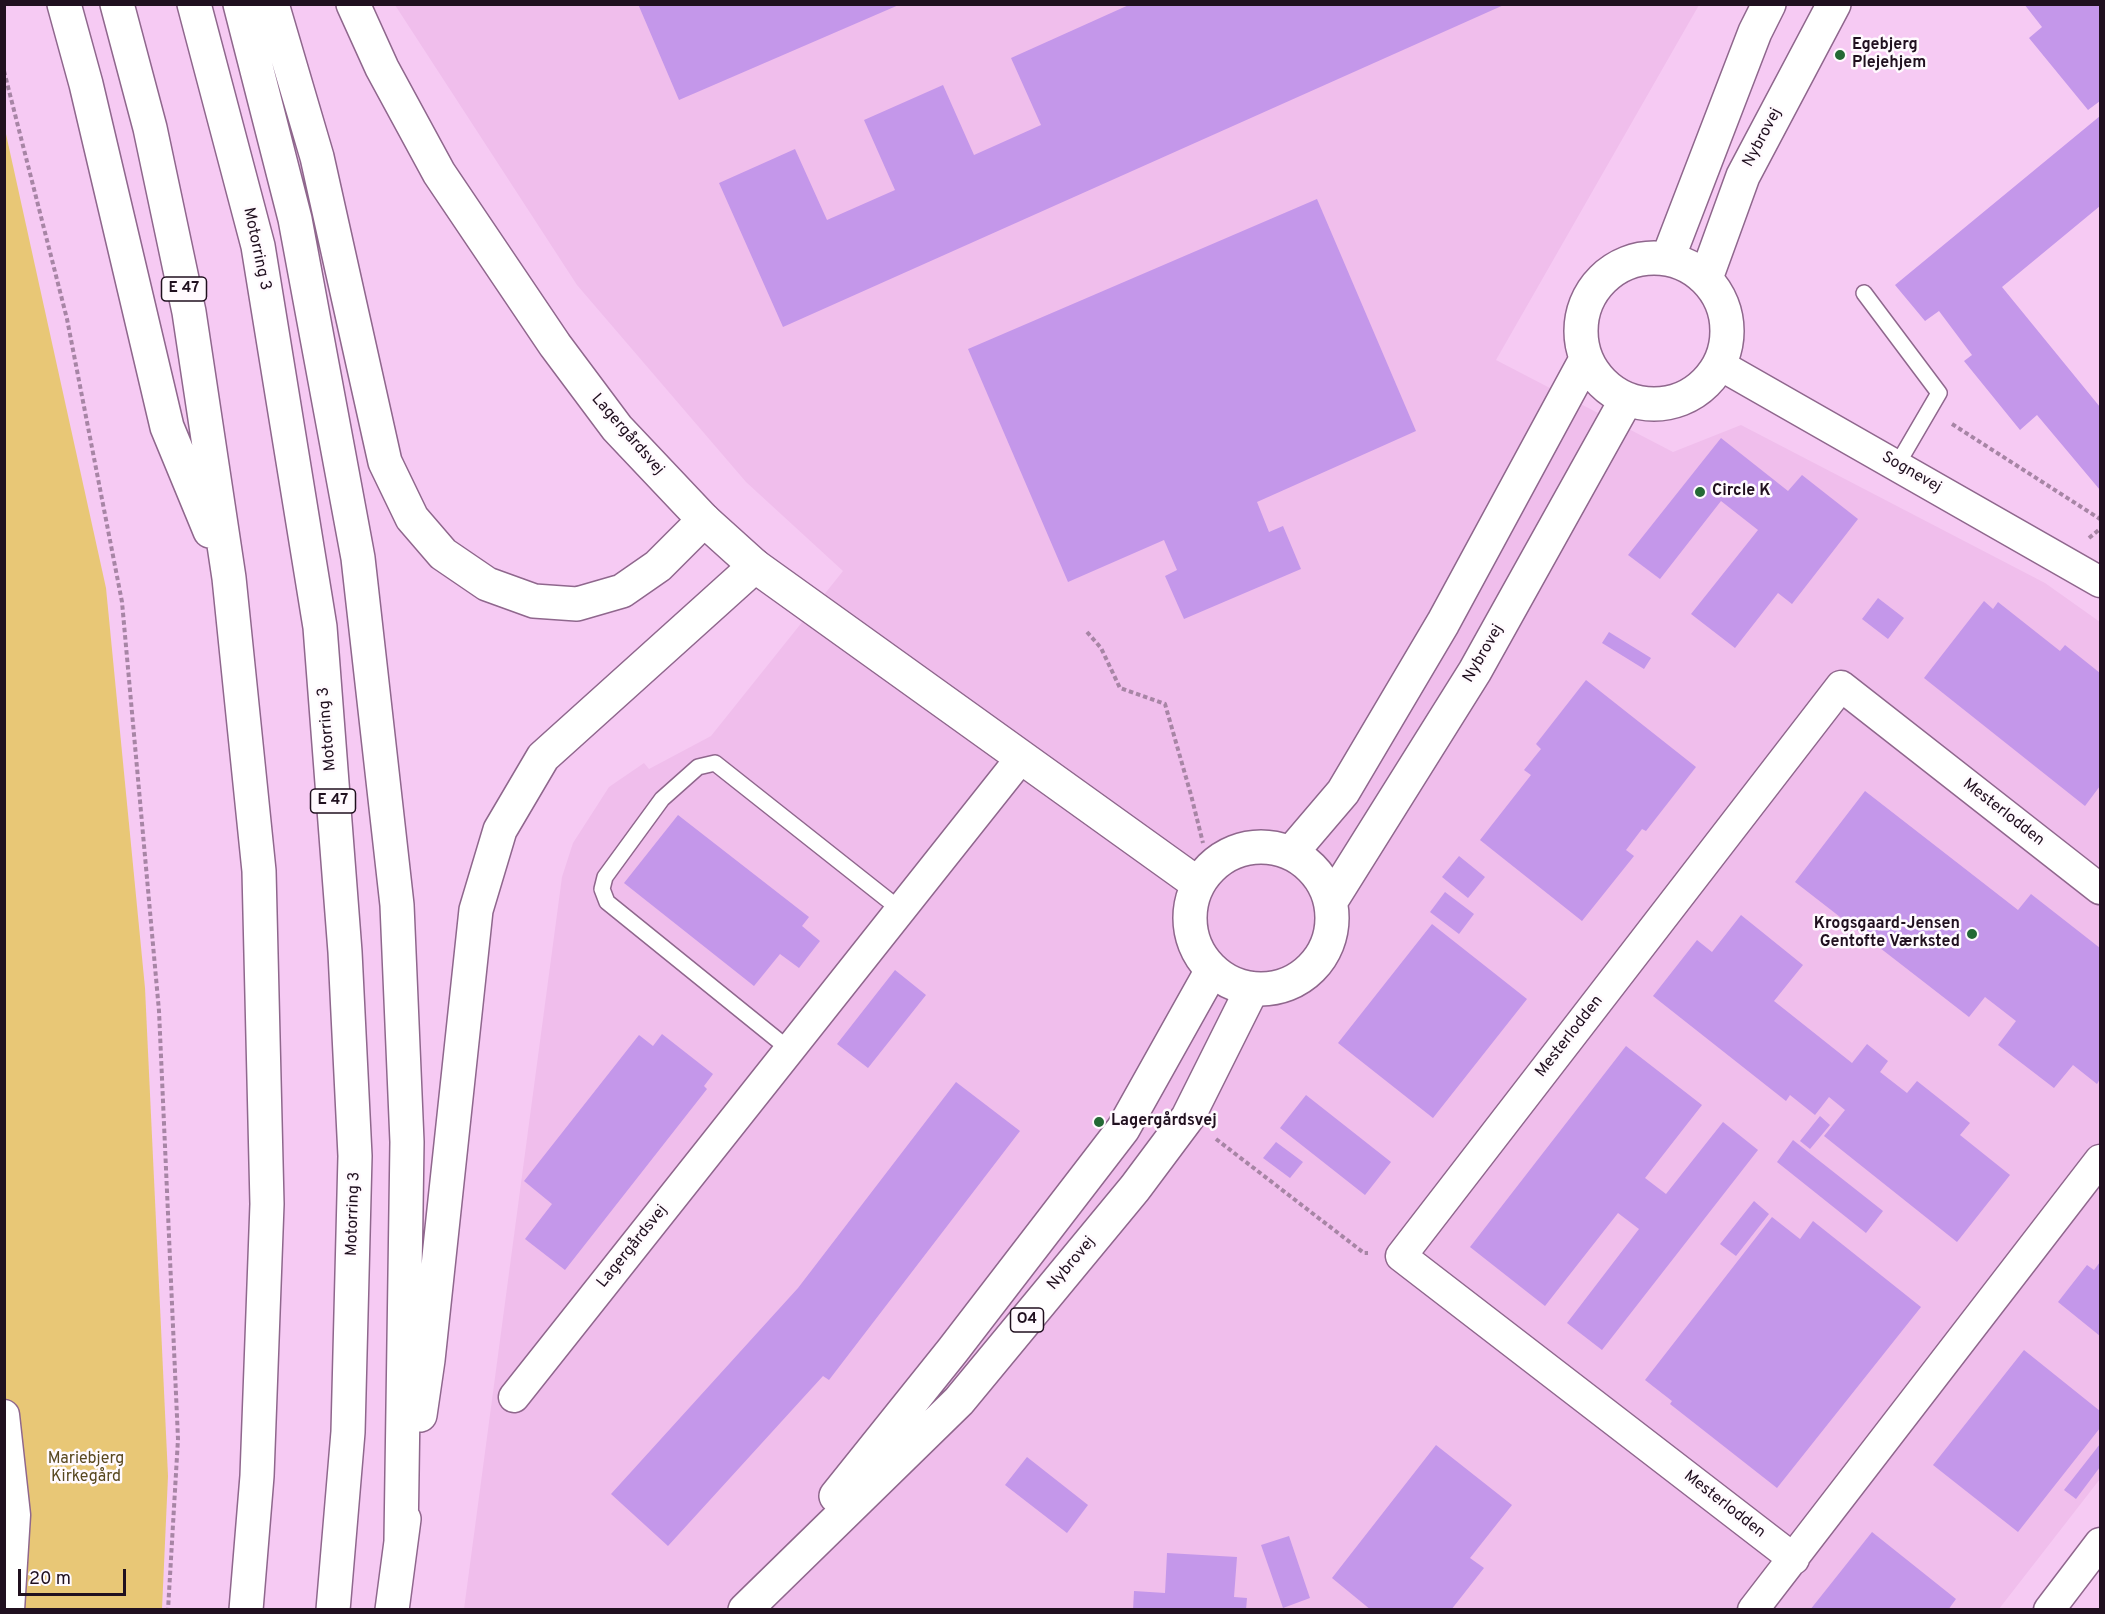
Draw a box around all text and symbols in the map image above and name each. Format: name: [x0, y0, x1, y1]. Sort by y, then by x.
place label: Egebjerg Plejehjem: [1852, 36, 1926, 74]
marker: Egebjerg Plejehjem: [1833, 48, 1847, 62]
street label: Nybrovej: [1739, 105, 1787, 171]
street label: Motorring 3: [238, 206, 274, 292]
road number: E 47: [162, 277, 207, 301]
street label: Lagergårdsvej: [587, 390, 667, 480]
street label: Sognevej: [1878, 448, 1944, 498]
place label: Circle K: [1712, 482, 1771, 502]
marker: Circle K: [1693, 485, 1707, 499]
street label: Nybrovej: [1460, 621, 1508, 687]
street label: Motorring 3: [315, 686, 341, 772]
street label: Mesterlodden: [1958, 775, 2048, 851]
road number: E 47: [310, 789, 356, 813]
place label: Krogsgaard-Jensen Gentofte Værksted: [1814, 915, 1960, 953]
marker: Krogsgaard-Jensen Gentofte Værksted: [1965, 927, 1979, 941]
street label: Mesterlodden: [1532, 992, 1608, 1082]
place label: Lagergårdsvej: [1111, 1112, 1217, 1132]
marker: Lagergårdsvej: [1092, 1115, 1106, 1129]
street label: Motorring 3: [343, 1171, 365, 1257]
street label: Lagergårdsvej: [594, 1202, 672, 1292]
street label: Nybrovej: [1044, 1233, 1100, 1295]
road number: O4: [1010, 1308, 1044, 1332]
park label: Mariebjerg Kirkegård: [48, 1450, 124, 1488]
street label: Mesterlodden: [1679, 1467, 1769, 1543]
scale bar: [21, 1557, 129, 1595]
text: 20 m: [29, 1568, 71, 1591]

